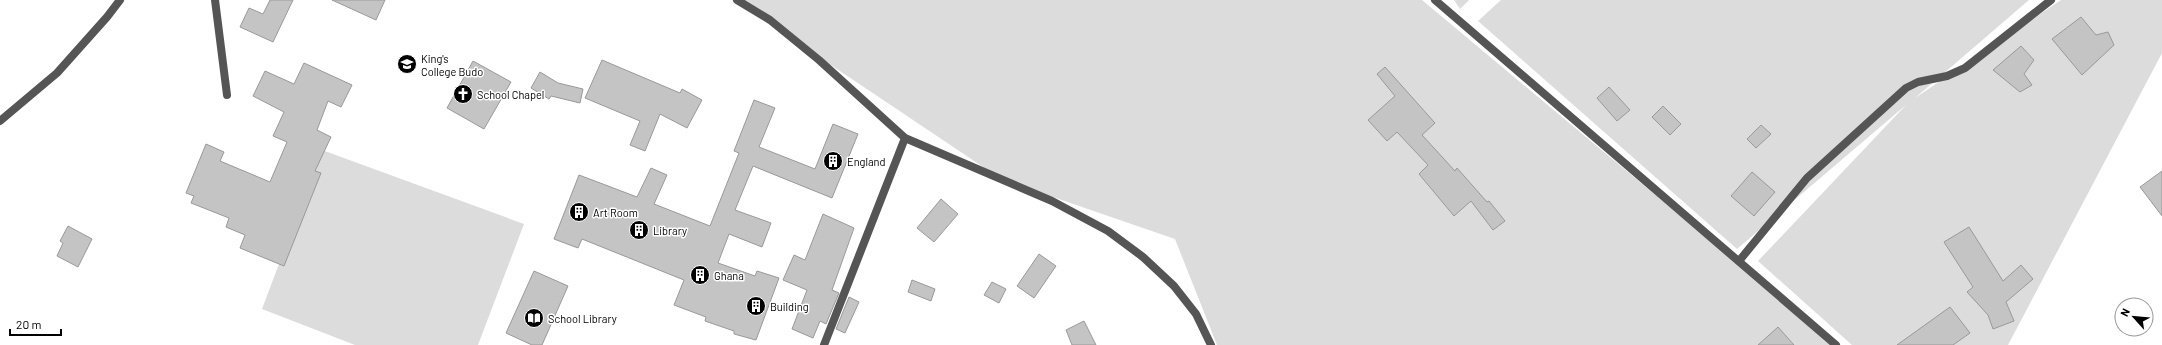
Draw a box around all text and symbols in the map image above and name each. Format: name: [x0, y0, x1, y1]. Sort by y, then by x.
place label: King's College Budo: [421, 52, 483, 78]
school or university icon: King's College Budo: [396, 53, 418, 75]
church icon: School Chapel: [452, 83, 474, 105]
place label: School Chapel: [477, 88, 544, 101]
building icon: England: [822, 150, 844, 172]
place label: England: [847, 155, 885, 168]
building icon: Art Room: [568, 201, 590, 223]
place label: Art Room: [593, 206, 638, 219]
building icon: Library: [628, 219, 650, 241]
place label: Library: [653, 224, 687, 237]
building icon: Ghana: [689, 264, 711, 286]
place label: Ghana: [714, 269, 744, 282]
building icon: Building: [745, 295, 767, 317]
north arrow: [2114, 297, 2154, 337]
place label: Building: [770, 300, 809, 313]
text: N: [2117, 306, 2132, 318]
library icon: School Library: [523, 307, 545, 329]
scale bar: [10, 311, 61, 337]
place label: School Library: [548, 312, 617, 325]
text: 20 m: [16, 317, 42, 331]

